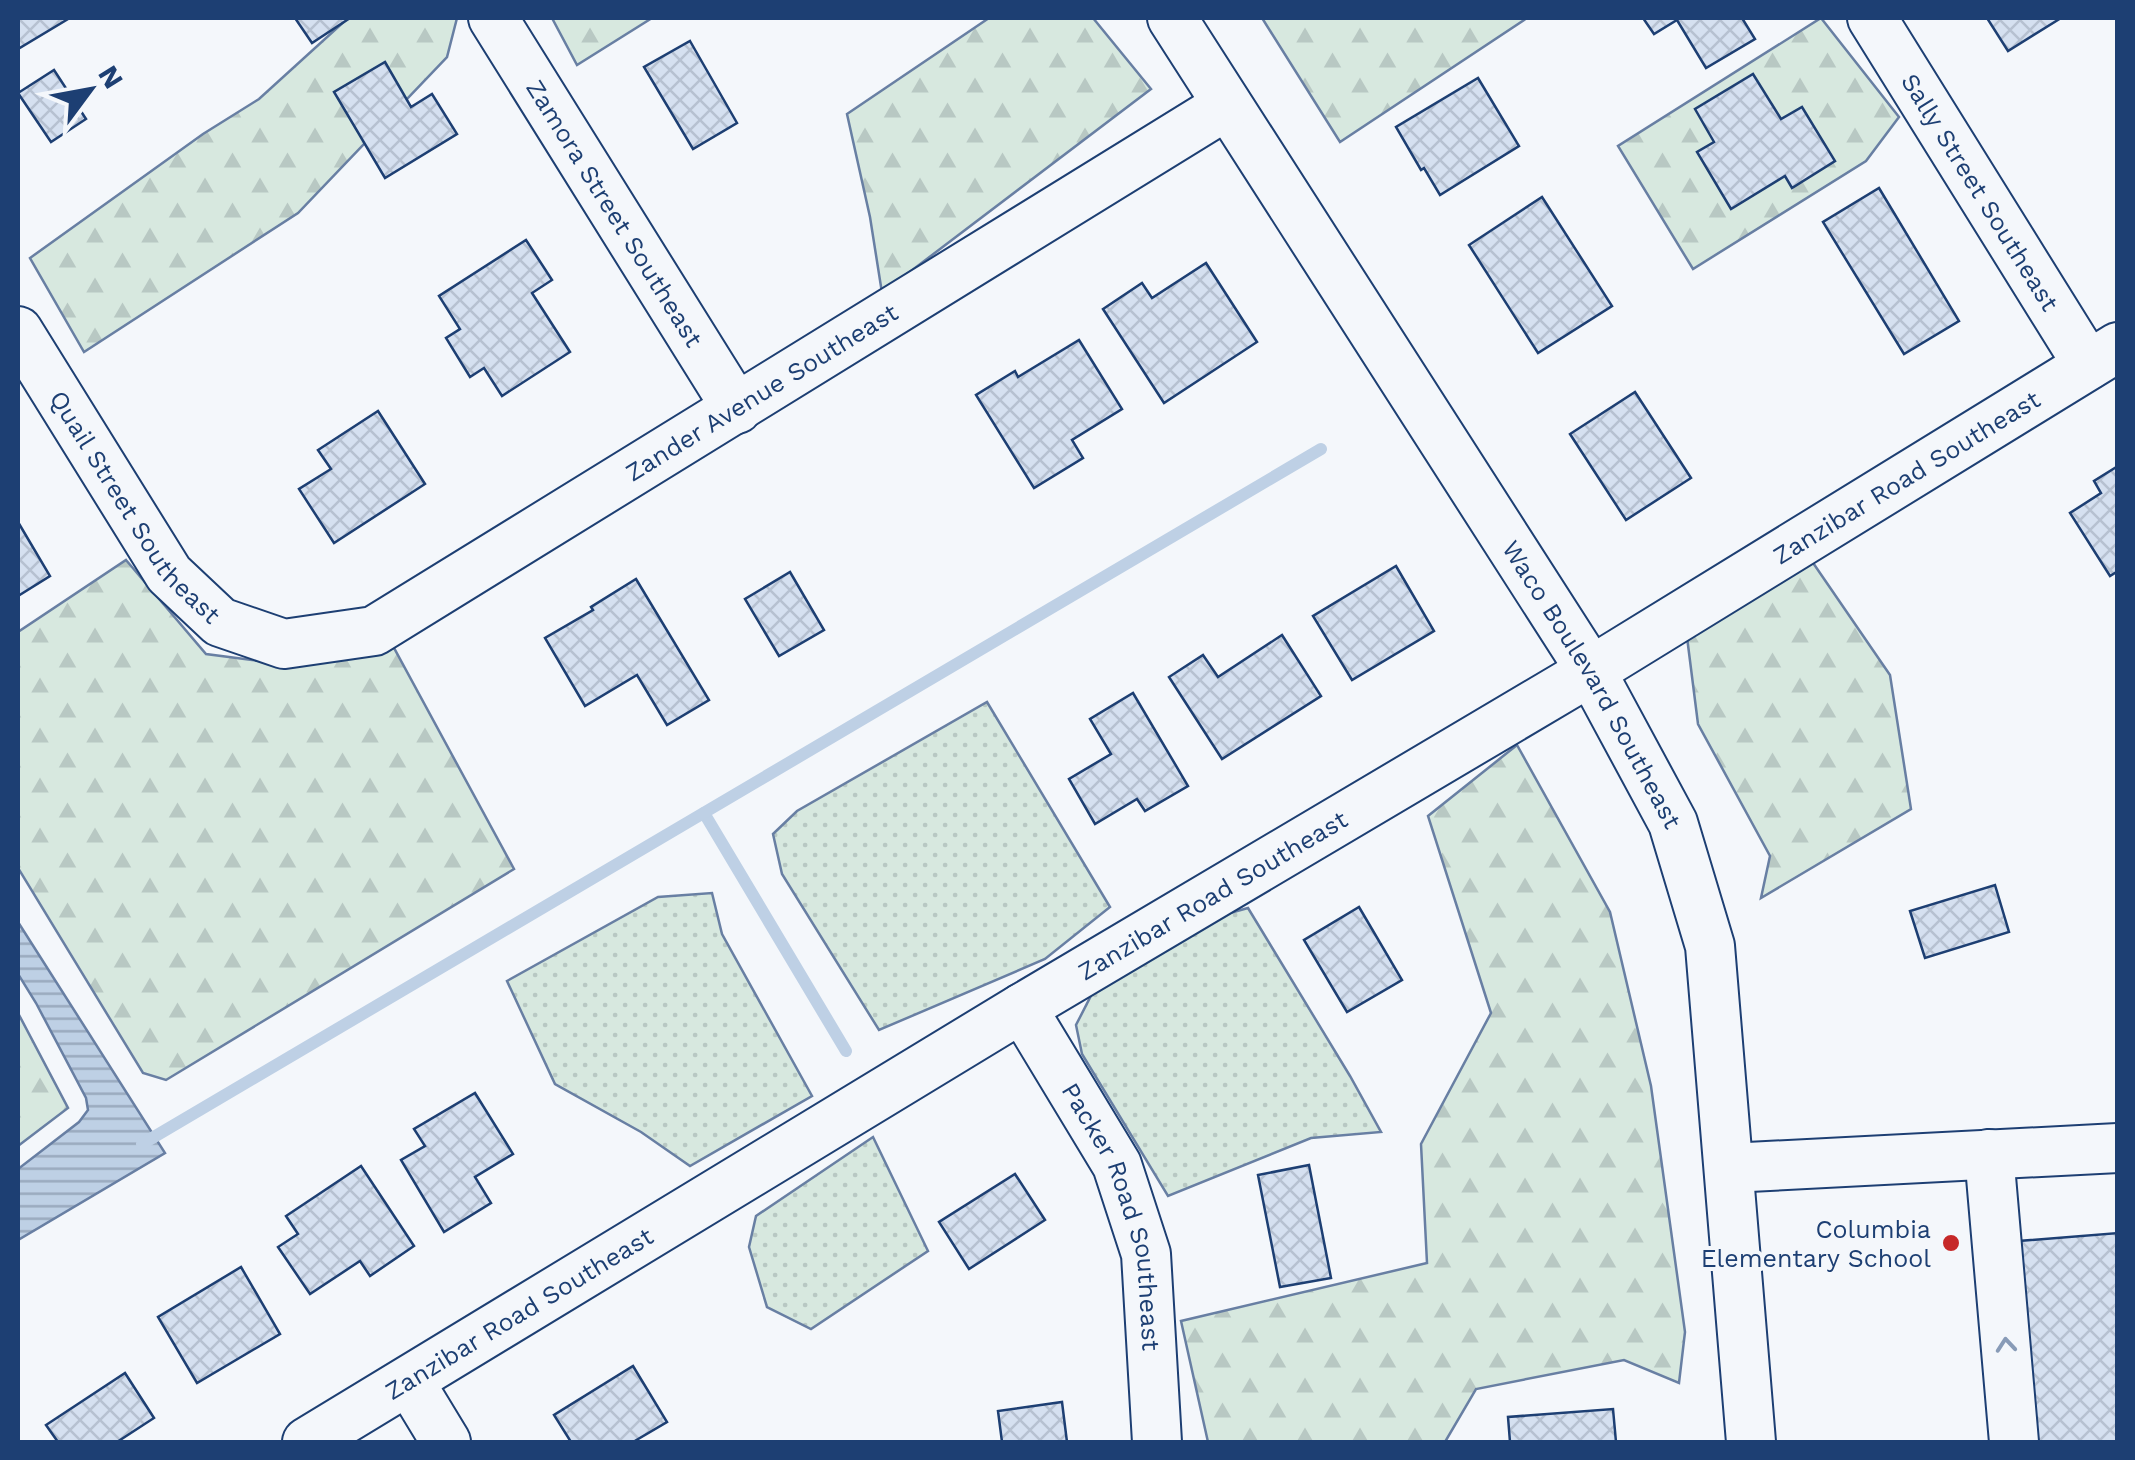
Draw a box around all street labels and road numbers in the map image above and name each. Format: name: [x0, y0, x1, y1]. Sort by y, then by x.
street label: Sally Street Southeast: [1895, 68, 2065, 317]
street label: Zamora Street Southeast: [520, 75, 709, 353]
street label: Zander Avenue Southeast: [620, 297, 904, 487]
street label: Zanzibar Road Southeast: [1768, 384, 2046, 570]
street label: Quail Street Southeast: [44, 385, 227, 630]
street label: Waco Boulevard Southeast: [1496, 535, 1687, 834]
street label: Zanzibar Road Southeast: [1073, 804, 1353, 986]
street label: Packer Road Southeast: [1056, 1078, 1166, 1352]
street label: Zanzibar Road Southeast: [380, 1221, 659, 1406]

